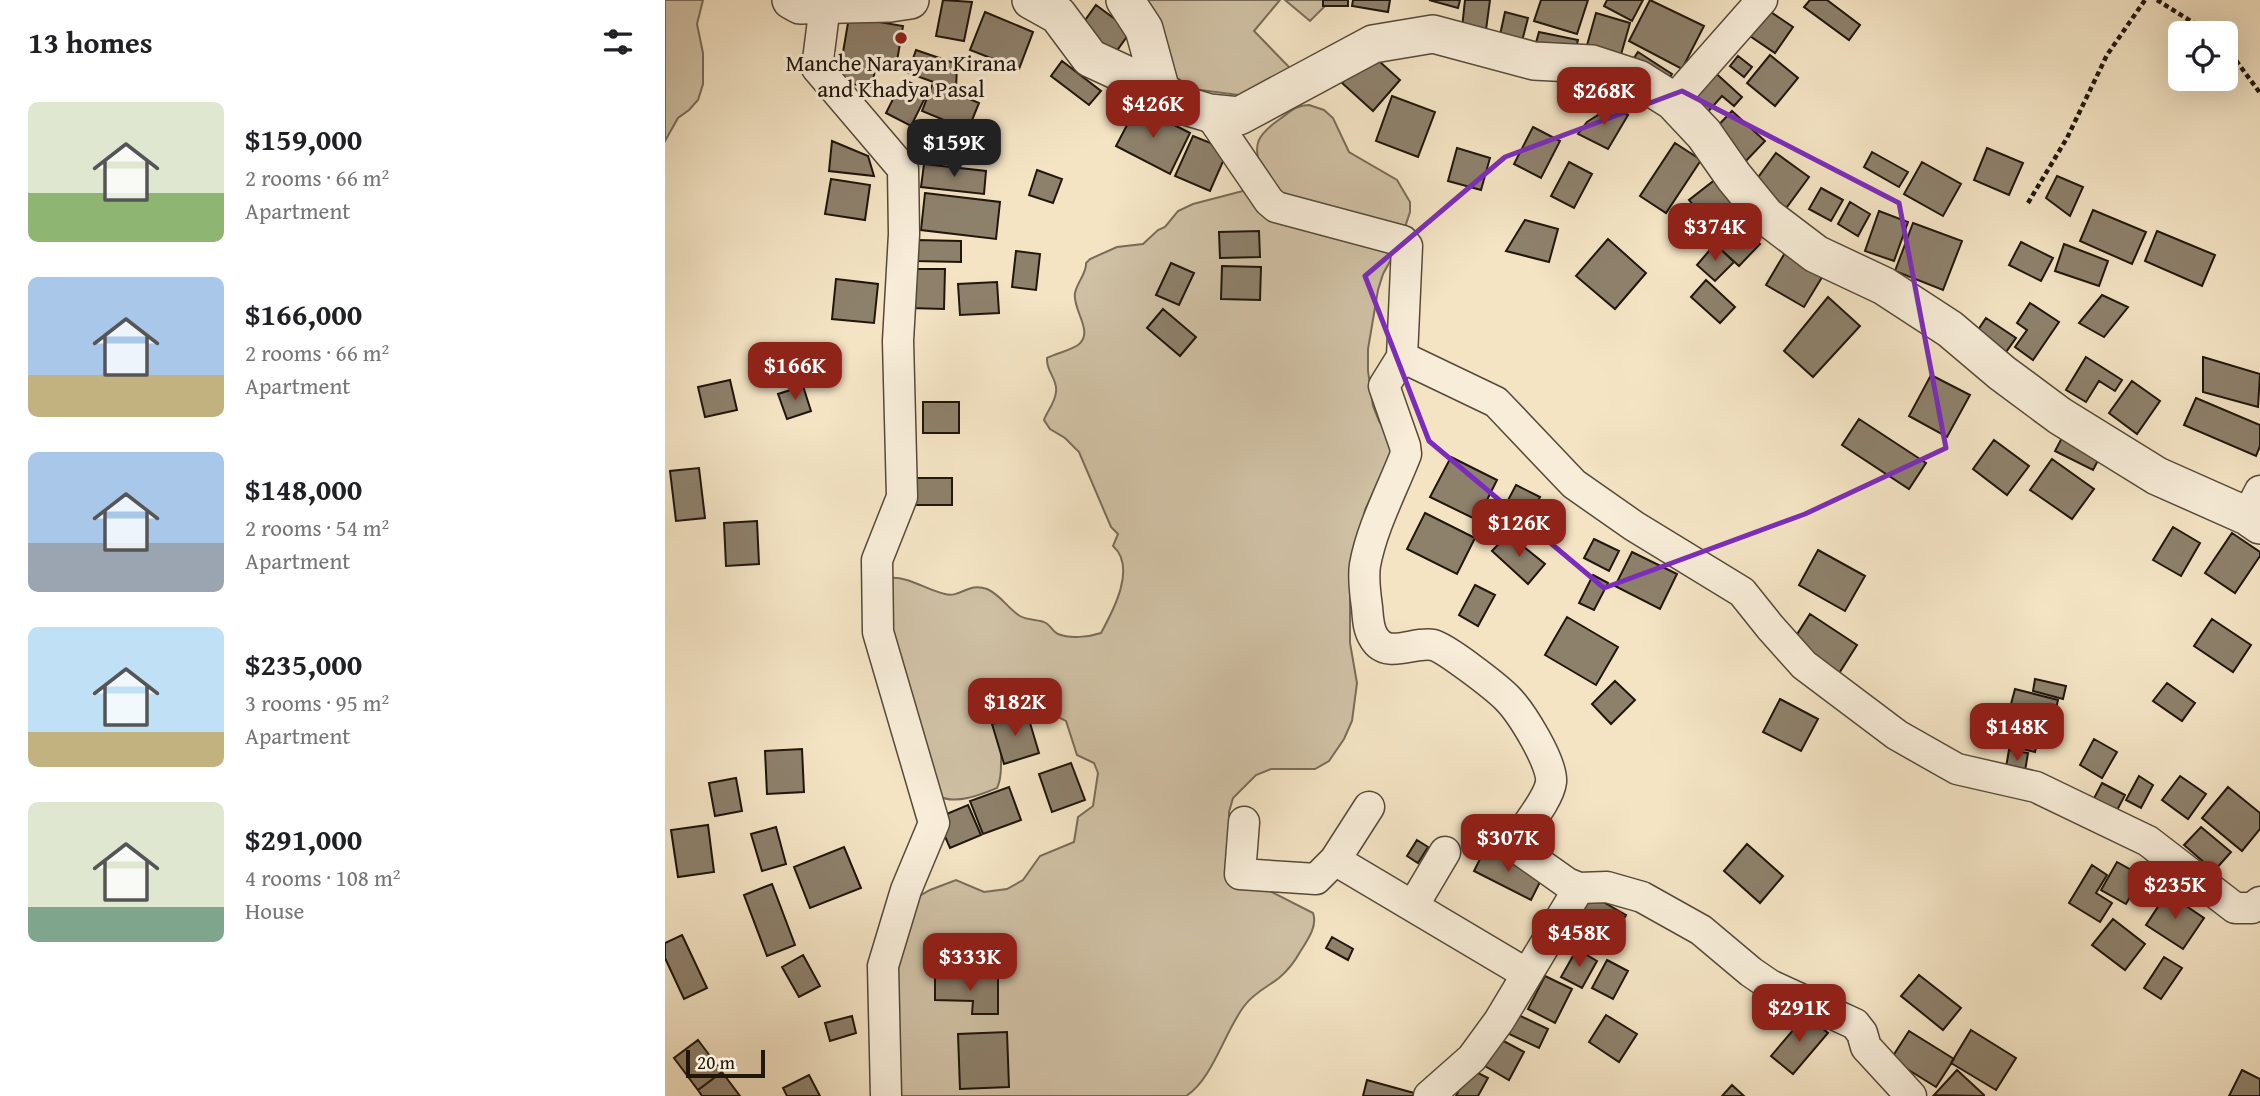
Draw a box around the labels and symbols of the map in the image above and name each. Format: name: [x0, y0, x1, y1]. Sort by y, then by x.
marker: Manche Narayan Kirana and Khadya Pasal: [893, 30, 909, 46]
place label: Manche Narayan Kirana and Khadya Pasal: [785, 46, 1017, 105]
pin: $268K: [1555, 68, 1653, 127]
pin: $426K: [1104, 80, 1202, 140]
pin: $159K: [905, 120, 1003, 179]
pin: $374K: [1666, 204, 1764, 263]
pin: $166K: [746, 342, 844, 402]
pin: $126K: [1470, 500, 1568, 559]
pin: $182K: [966, 678, 1064, 738]
pin: $148K: [1968, 704, 2066, 763]
pin: $307K: [1459, 814, 1557, 874]
pin: $235K: [2126, 862, 2224, 921]
pin: $458K: [1530, 909, 1628, 969]
pin: $333K: [921, 934, 1019, 993]
pin: $291K: [1750, 984, 1848, 1044]
scale bar: [686, 1047, 765, 1079]

